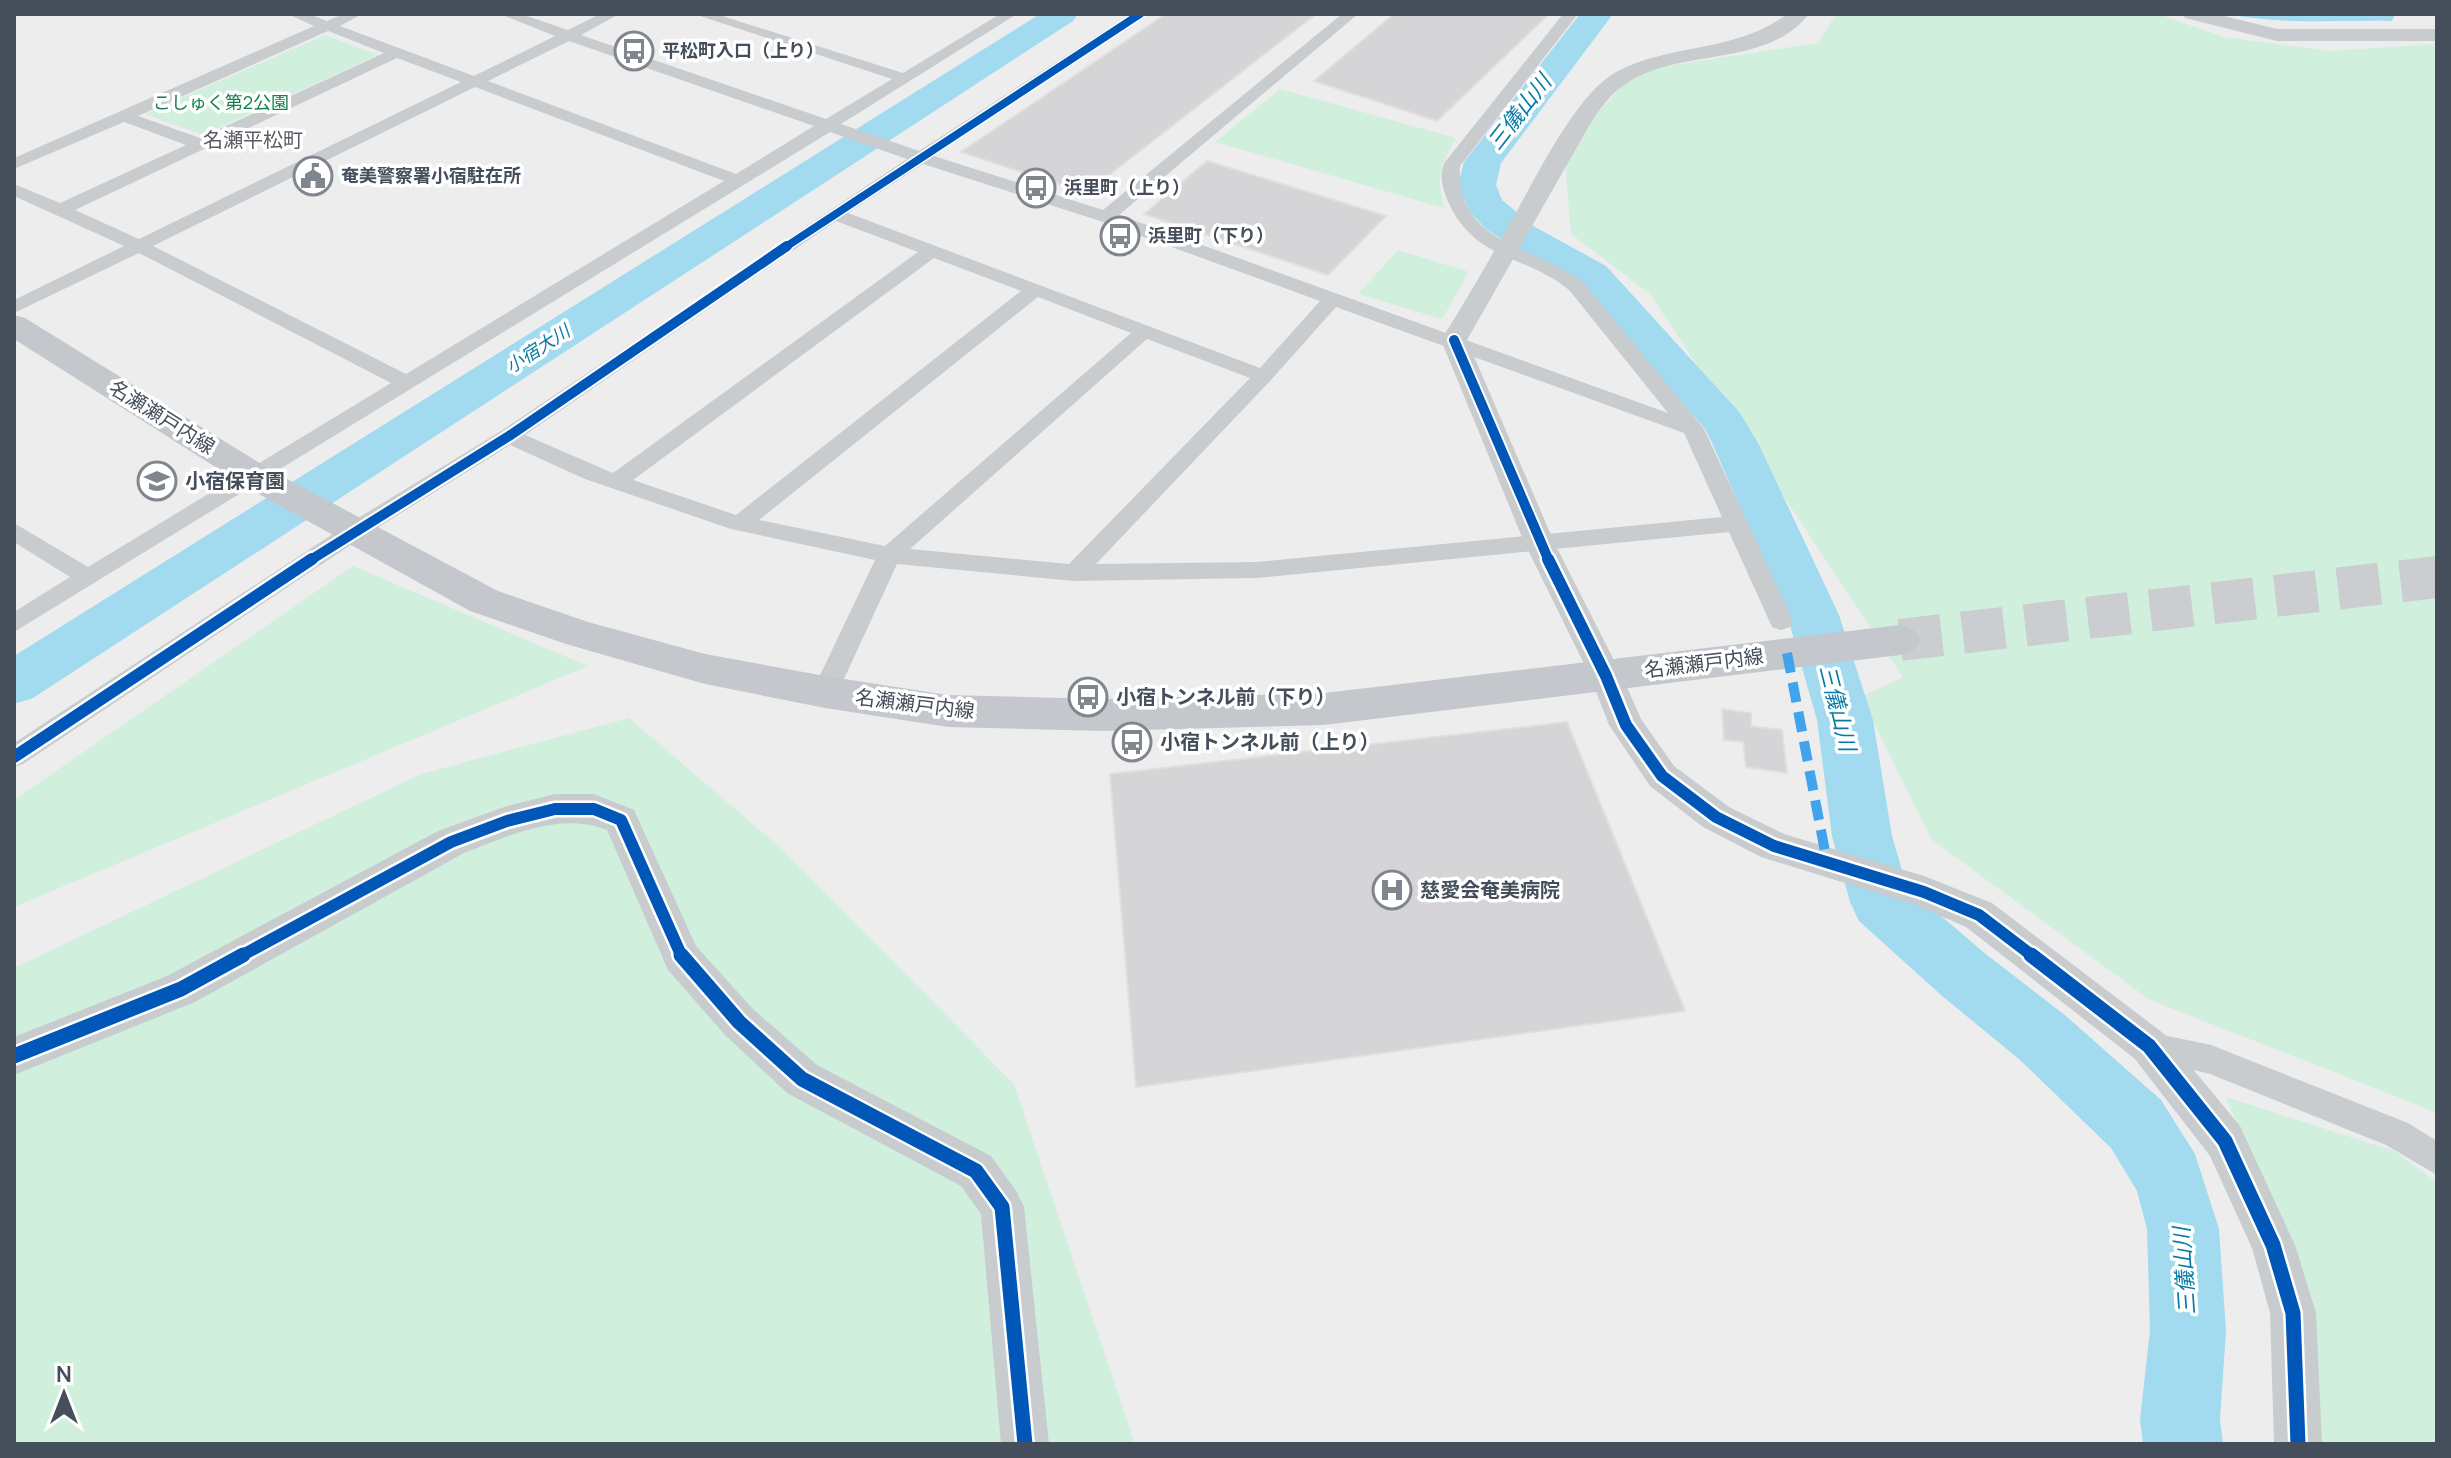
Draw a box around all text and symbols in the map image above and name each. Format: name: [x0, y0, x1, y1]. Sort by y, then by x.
bus stop icon: 平松町入口（上り）: [613, 30, 655, 72]
place label: 平松町入口（上り）: [662, 38, 824, 62]
water label: 三儀山川: [1480, 67, 1559, 156]
park label: こしゅく第2公園: [153, 90, 289, 114]
district label: 名瀬平松町: [203, 126, 303, 153]
public building icon: 奄美警察署小宿駐在所: [292, 155, 334, 197]
place label: 奄美警察署小宿駐在所: [341, 163, 521, 187]
bus stop icon: 浜里町（上り）: [1015, 167, 1057, 209]
place label: 浜里町（上り）: [1064, 175, 1190, 199]
bus stop icon: 浜里町（下り）: [1099, 215, 1141, 257]
place label: 浜里町（下り）: [1148, 223, 1274, 247]
water label: 小宿大川: [501, 317, 576, 378]
street label: 名瀬瀬戸内線: [104, 373, 220, 460]
school or university icon: 小宿保育園: [136, 460, 178, 502]
place label: 小宿保育園: [185, 467, 285, 494]
street label: 名瀬瀬戸内線: [1643, 642, 1765, 683]
water label: 三儀山川: [1813, 662, 1864, 756]
bus stop icon: 小宿トンネル前（下り）: [1067, 676, 1109, 718]
street label: 名瀬瀬戸内線: [854, 683, 976, 724]
place label: 小宿トンネル前（下り）: [1116, 683, 1336, 710]
bus stop icon: 小宿トンネル前（上り）: [1111, 721, 1153, 763]
place label: 小宿トンネル前（上り）: [1160, 728, 1380, 755]
hospital icon: 慈愛会奄美病院: [1371, 869, 1413, 911]
place label: 慈愛会奄美病院: [1420, 876, 1560, 903]
water label: 三儀山川: [2166, 1224, 2202, 1316]
north arrow: [24, 1354, 104, 1434]
text: N: [56, 1359, 72, 1389]

